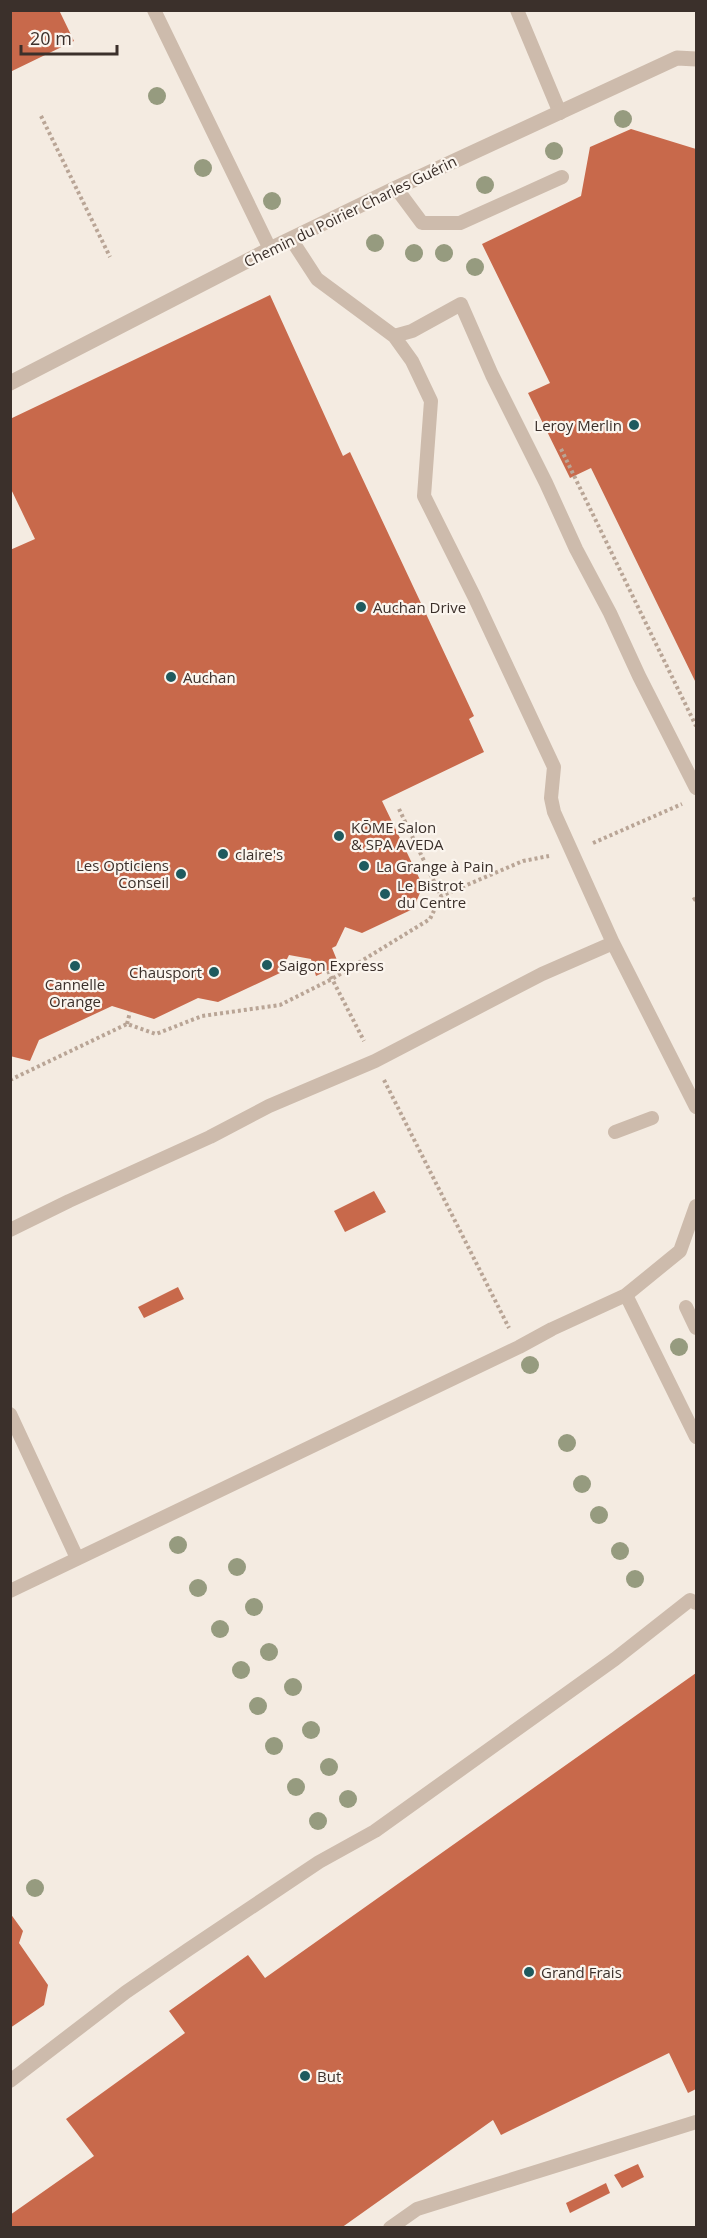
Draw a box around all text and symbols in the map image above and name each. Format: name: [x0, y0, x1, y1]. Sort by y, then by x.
scale bar: [21, 18, 117, 56]
text: 20 m: [30, 26, 72, 50]
street label: Chemin du Poirier Charles Guérin: [240, 151, 460, 271]
place label: Leroy Merlin: [534, 415, 622, 435]
marker: Leroy Merlin: [627, 418, 641, 432]
place label: Auchan Drive: [373, 597, 466, 617]
marker: Auchan Drive: [354, 600, 368, 614]
place label: Auchan: [183, 667, 236, 687]
marker: Auchan: [164, 670, 178, 684]
place label: KŌME Salon & SPA AVEDA: [351, 817, 444, 854]
marker: KŌME Salon & SPA AVEDA: [332, 829, 346, 843]
place label: claire's: [235, 844, 283, 864]
marker: claire's: [216, 847, 230, 861]
place label: Les Opticiens Conseil: [76, 855, 169, 892]
place label: La Grange à Pain: [376, 856, 494, 876]
marker: La Grange à Pain: [357, 859, 371, 873]
marker: Les Opticiens Conseil: [174, 867, 188, 881]
place label: Le Bistrot du Centre: [397, 875, 466, 912]
marker: Le Bistrot du Centre: [378, 887, 392, 901]
place label: Saigon Express: [279, 955, 384, 975]
marker: Saigon Express: [260, 958, 274, 972]
marker: Cannelle Orange: [68, 959, 82, 973]
place label: Chausport: [129, 962, 202, 982]
marker: Chausport: [207, 965, 221, 979]
place label: Cannelle Orange: [45, 974, 105, 1011]
place label: Grand Frais: [541, 1962, 622, 1982]
marker: Grand Frais: [522, 1965, 536, 1979]
place label: But: [317, 2066, 341, 2086]
marker: But: [298, 2069, 312, 2083]

